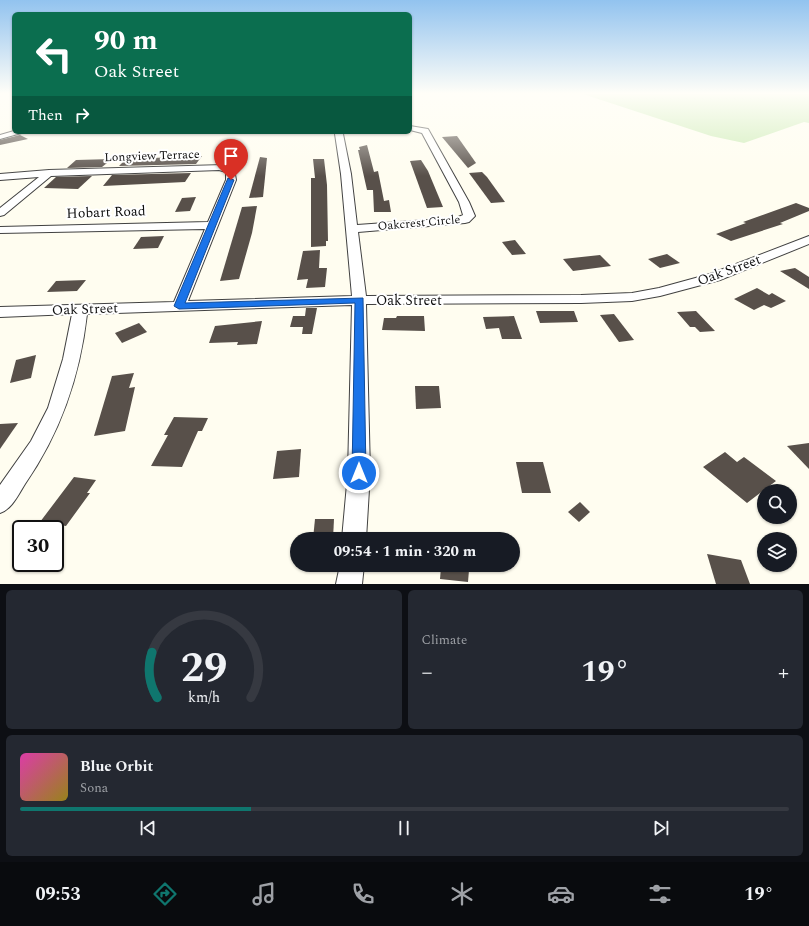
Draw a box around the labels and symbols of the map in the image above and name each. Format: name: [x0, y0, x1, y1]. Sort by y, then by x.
pin: [214, 139, 248, 180]
street label: Longview Terrace: [104, 145, 200, 167]
street label: Hobart Road: [66, 200, 146, 224]
street label: Oakcrest Circle: [377, 210, 461, 236]
street label: Oak Street: [694, 249, 764, 291]
street label: Oak Street: [376, 290, 442, 311]
street label: Oak Street: [52, 297, 118, 321]
position arrow: [338, 452, 380, 494]
speed limit sign: 30: [12, 520, 64, 572]

